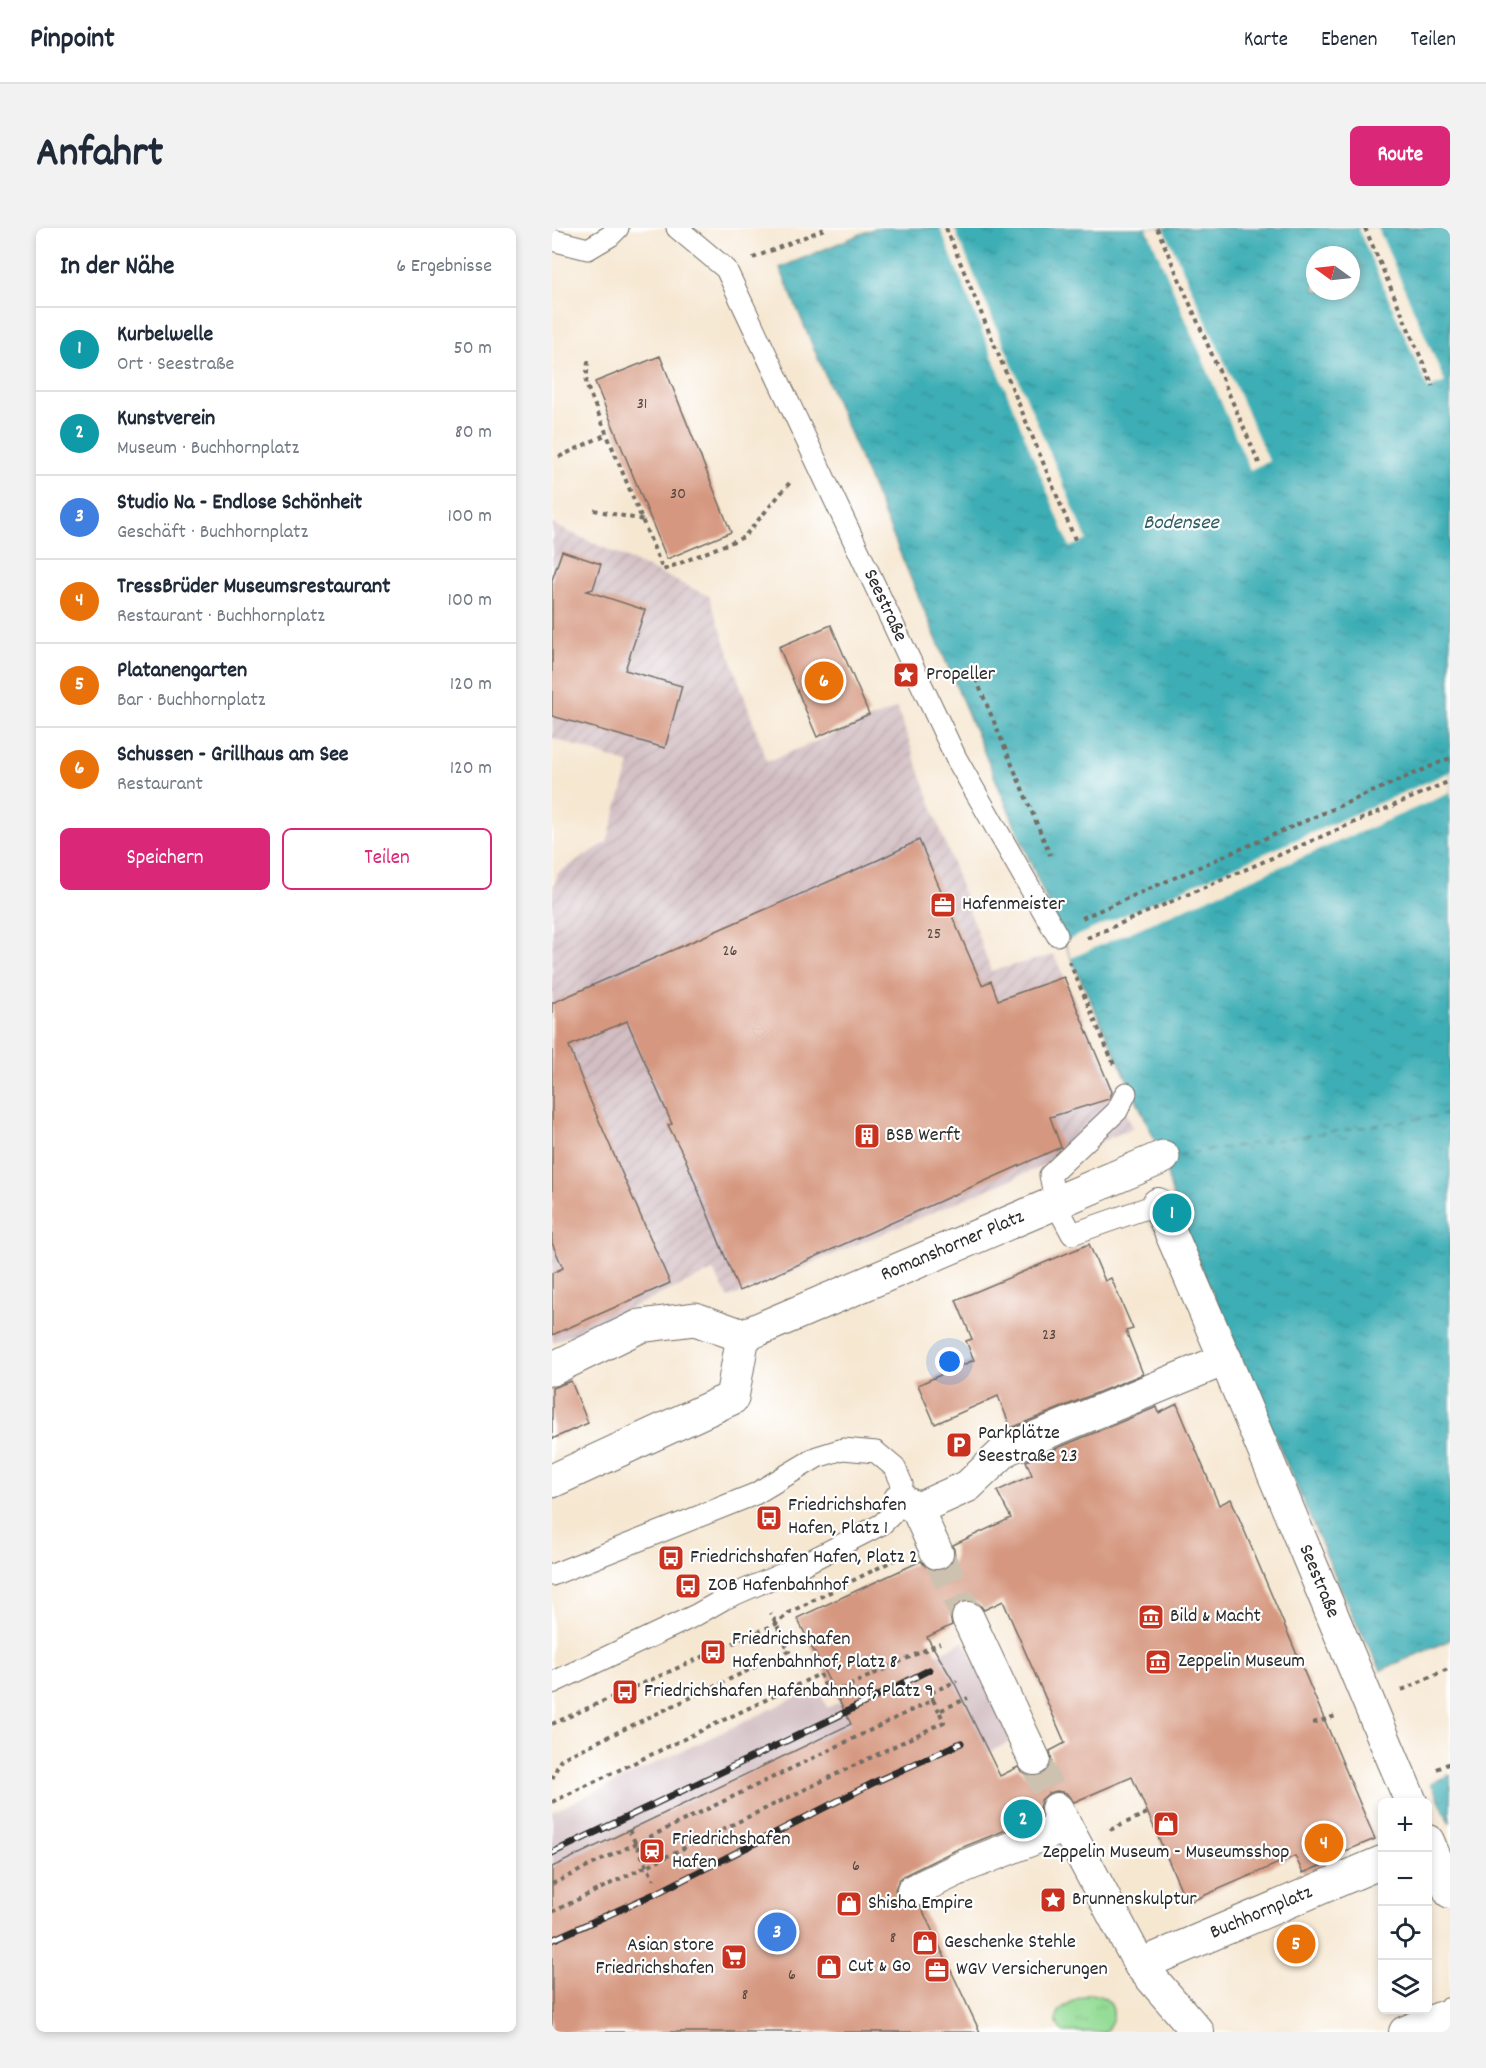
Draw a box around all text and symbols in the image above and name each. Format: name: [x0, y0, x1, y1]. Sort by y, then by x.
text: Pinpoint: [30, 21, 115, 61]
text: Karte: [1244, 26, 1288, 56]
text: Ebenen: [1321, 26, 1378, 56]
text: Teilen: [1411, 26, 1456, 56]
text: Anfahrt: [36, 126, 163, 186]
button: Route: [1350, 126, 1450, 186]
north arrow: [1306, 246, 1360, 300]
text: In der Nähe: [60, 249, 174, 286]
text: 6 Ergebnisse: [396, 253, 492, 281]
text: Kurbelwelle: [117, 320, 213, 351]
text: 1: [77, 335, 82, 363]
text: 50 m: [454, 335, 492, 363]
text: Ort · Seestraße: [117, 351, 234, 379]
house number: 31: [637, 393, 647, 416]
text: Kunstverein: [117, 404, 215, 435]
text: 2: [75, 419, 84, 447]
text: 80 m: [455, 419, 492, 447]
text: Museum · Buchhornplatz: [117, 435, 299, 463]
house number: 30: [670, 483, 686, 506]
text: Studio Na - Endlose Schönheit: [117, 488, 362, 519]
text: 3: [75, 503, 84, 531]
text: 100 m: [448, 503, 492, 531]
water label: Bodensee: [1143, 509, 1220, 539]
text: Geschäft · Buchhornplatz: [117, 519, 308, 547]
street label: Seestraße: [855, 565, 914, 647]
text: TressBrüder Museumsrestaurant: [117, 572, 390, 603]
text: 4: [75, 587, 84, 615]
text: 100 m: [448, 587, 492, 615]
text: Restaurant · Buchhornplatz: [117, 603, 325, 631]
text: Platanengarten: [117, 656, 247, 687]
pin: 6: [804, 658, 844, 704]
place icon: Propeller: [891, 660, 921, 690]
place label: Propeller: [926, 661, 996, 689]
text: 5: [75, 671, 84, 699]
text: 120 m: [450, 671, 492, 699]
text: Bar · Buchhornplatz: [117, 687, 265, 715]
text: Schussen - Grillhaus am See: [117, 740, 349, 771]
text: 6: [75, 755, 84, 783]
text: 120 m: [450, 755, 492, 783]
text: Restaurant: [117, 771, 203, 799]
button: Speichern: [60, 828, 270, 890]
button: Teilen: [282, 828, 492, 890]
office icon: Hafenmeister: [928, 890, 958, 920]
place label: Hafenmeister: [962, 891, 1065, 919]
house number: 25: [927, 923, 941, 946]
house number: 26: [723, 940, 738, 963]
building icon: BSB Werft: [852, 1121, 882, 1151]
place label: BSB Werft: [886, 1122, 960, 1150]
pin: 1: [1152, 1190, 1192, 1236]
street label: Romanshorner Platz: [877, 1204, 1029, 1290]
house number: 23: [1042, 1324, 1056, 1347]
your location: [935, 1347, 964, 1376]
place label: Parkplätze Seestraße 23: [978, 1420, 1078, 1471]
parking icon: Parkplätze Seestraße 23: [944, 1430, 974, 1460]
place label: Friedrichshafen Hafen, Platz 1: [788, 1492, 907, 1543]
bus stop icon: Friedrichshafen Hafen, Platz 1: [754, 1503, 784, 1533]
street label: Seestraße: [1290, 1540, 1346, 1623]
bus stop icon: Friedrichshafen Hafen, Platz 2: [656, 1543, 686, 1573]
place label: Friedrichshafen Hafen, Platz 2: [690, 1544, 918, 1572]
bus stop icon: ZOB Hafenbahnhof: [673, 1571, 703, 1601]
place label: ZOB Hafenbahnhof: [708, 1572, 850, 1600]
museum icon: Bild & Macht: [1136, 1602, 1166, 1632]
place label: Bild & Macht: [1170, 1603, 1261, 1631]
place label: Friedrichshafen Hafenbahnhof, Platz 8: [732, 1626, 897, 1677]
bus stop icon: Friedrichshafen Hafenbahnhof, Platz 8: [698, 1637, 728, 1667]
museum icon: Zeppelin Museum: [1143, 1647, 1173, 1677]
place label: Zeppelin Museum: [1178, 1648, 1305, 1676]
bus stop icon: Friedrichshafen Hafenbahnhof, Platz 9: [610, 1677, 640, 1707]
place label: Friedrichshafen Hafenbahnhof, Platz 9: [644, 1678, 934, 1706]
pin: 2: [1004, 1796, 1042, 1842]
map controls: [1378, 1798, 1432, 2014]
button: +: [1378, 1798, 1432, 1852]
shop icon: Zeppelin Museum - Museumsshop: [1151, 1809, 1181, 1839]
pin: 4: [1304, 1820, 1344, 1866]
place label: Friedrichshafen Hafen: [672, 1826, 791, 1877]
station icon: Friedrichshafen Hafen: [637, 1836, 667, 1866]
place label: Zeppelin Museum - Museumsshop: [1042, 1839, 1290, 1867]
button: −: [1378, 1852, 1432, 1906]
house number: 6: [852, 1855, 860, 1878]
street label: Buchhornplatz: [1206, 1879, 1317, 1947]
place icon: Brunnenskulptur: [1038, 1885, 1068, 1915]
place label: Brunnenskulptur: [1072, 1886, 1197, 1914]
shop icon: Shisha Empire: [834, 1889, 864, 1919]
place label: Shisha Empire: [868, 1890, 973, 1918]
button: locate: [1378, 1906, 1432, 1960]
pin: 3: [758, 1910, 796, 1954]
pin: 5: [1276, 1922, 1316, 1966]
house number: 8: [890, 1927, 896, 1950]
shop icon: Geschenke Stehle: [910, 1928, 940, 1958]
place label: Geschenke Stehle: [944, 1929, 1076, 1957]
place label: Asian store Friedrichshafen: [596, 1932, 714, 1983]
supermarket icon: Asian store Friedrichshafen: [719, 1942, 749, 1972]
shop icon: Cut & Go: [814, 1952, 844, 1982]
place label: Cut & Go: [848, 1953, 911, 1981]
office icon: WGV Versicherungen: [922, 1955, 952, 1985]
place label: WGV Versicherungen: [956, 1956, 1108, 1984]
button: layers: [1378, 1960, 1432, 2014]
house number: 6: [788, 1964, 796, 1987]
house number: 8: [742, 1984, 748, 2007]

